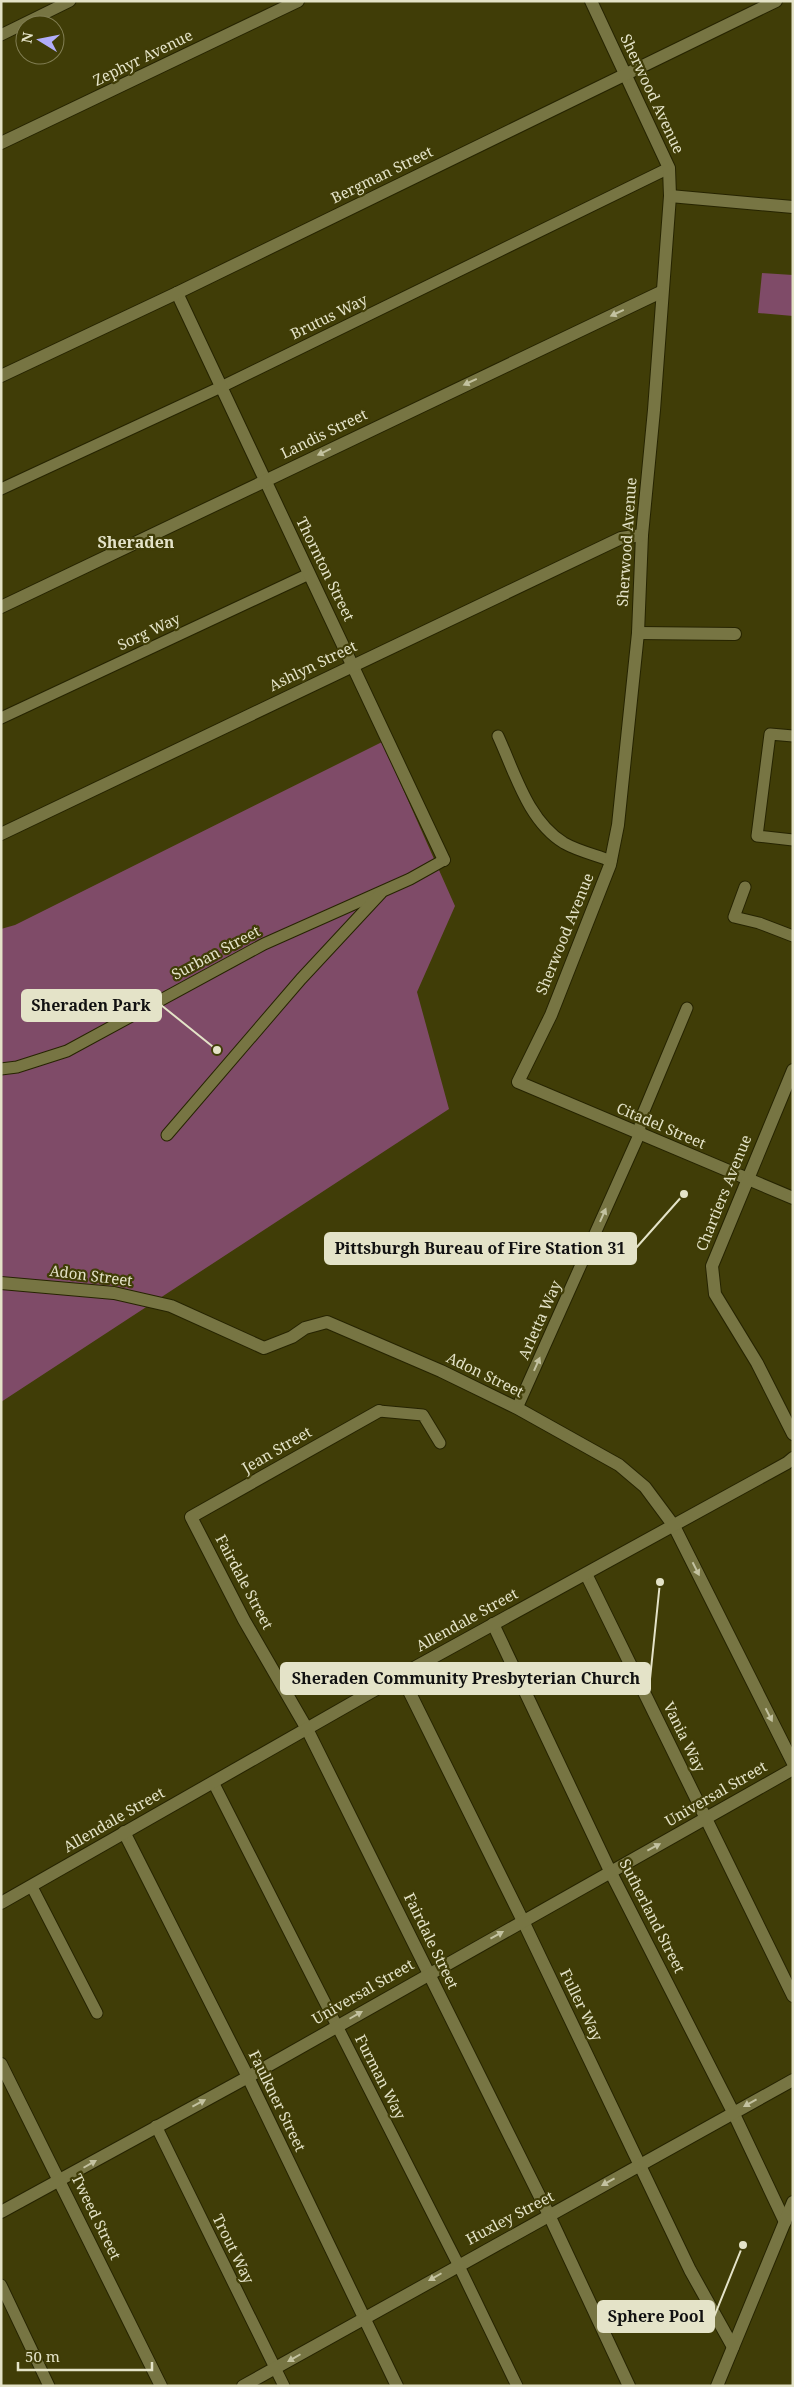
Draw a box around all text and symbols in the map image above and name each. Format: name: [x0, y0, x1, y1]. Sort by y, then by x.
north arrow: [15, 15, 65, 65]
street label: Zephyr Avenue: [89, 24, 196, 90]
text: N: [16, 31, 37, 45]
street label: Sherwood Avenue: [616, 31, 689, 157]
street label: Bergman Street: [327, 141, 436, 207]
street label: Brutus Way: [287, 289, 371, 343]
one-way arrow: [610, 309, 624, 317]
one-way arrow: [463, 378, 477, 386]
street label: Landis Street: [277, 404, 370, 463]
one-way arrow: [317, 448, 331, 456]
street label: Sherwood Avenue: [612, 477, 641, 607]
street label: Thornton Street: [292, 513, 360, 624]
district label: Sheraden: [98, 531, 175, 553]
street label: Sorg Way: [114, 608, 184, 654]
street label: Ashlyn Street: [265, 635, 360, 695]
street label: Sherwood Avenue: [530, 870, 598, 998]
street label: Surban Street: [168, 920, 263, 984]
callout: Sheraden Park: [22, 990, 161, 1021]
text: Sheraden Park: [31, 994, 152, 1016]
street label: Citadel Street: [614, 1097, 709, 1153]
street label: Chartiers Avenue: [691, 1132, 756, 1254]
one-way arrow: [600, 1208, 608, 1222]
callout: Pittsburgh Bureau of Fire Station 31: [325, 1233, 636, 1264]
text: Pittsburgh Bureau of Fire Station 31: [334, 1237, 626, 1259]
street label: Adon Street: [48, 1260, 134, 1290]
street label: Arletta Way: [513, 1276, 566, 1362]
street label: Adon Street: [444, 1347, 527, 1401]
one-way arrow: [534, 1357, 542, 1371]
street label: Jean Street: [237, 1421, 315, 1478]
street label: Fairdale Street: [211, 1531, 278, 1632]
one-way arrow: [692, 1562, 700, 1577]
street label: Allendale Street: [412, 1583, 521, 1655]
callout: Sheraden Community Presbyterian Church: [281, 1663, 650, 1694]
text: Sheraden Community Presbyterian Church: [292, 1667, 641, 1689]
street label: Vania Way: [659, 1698, 711, 1775]
one-way arrow: [765, 1708, 773, 1722]
street label: Universal Street: [661, 1756, 770, 1830]
street label: Allendale Street: [59, 1782, 168, 1856]
one-way arrow: [647, 1843, 662, 1851]
street label: Sutherland Street: [616, 1855, 690, 1976]
street label: Fairdale Street: [400, 1889, 464, 1992]
one-way arrow: [490, 1931, 505, 1939]
street label: Universal Street: [308, 1954, 417, 2028]
street label: Fuller Way: [556, 1965, 608, 2044]
one-way arrow: [349, 2011, 363, 2020]
street label: Furman Way: [351, 2031, 411, 2123]
street label: Faulkner Street: [245, 2047, 311, 2154]
one-way arrow: [191, 2099, 206, 2107]
one-way arrow: [743, 2099, 757, 2107]
one-way arrow: [84, 2159, 97, 2168]
street label: Tweed Street: [67, 2170, 126, 2263]
one-way arrow: [601, 2178, 615, 2186]
street label: Huxley Street: [462, 2186, 557, 2249]
street label: Trout Way: [208, 2211, 260, 2287]
one-way arrow: [428, 2273, 442, 2282]
callout: Sphere Pool: [598, 2301, 714, 2332]
text: Sphere Pool: [608, 2305, 705, 2327]
scale bar: [18, 2340, 151, 2372]
text: 50 m: [25, 2346, 60, 2366]
one-way arrow: [287, 2353, 300, 2362]

